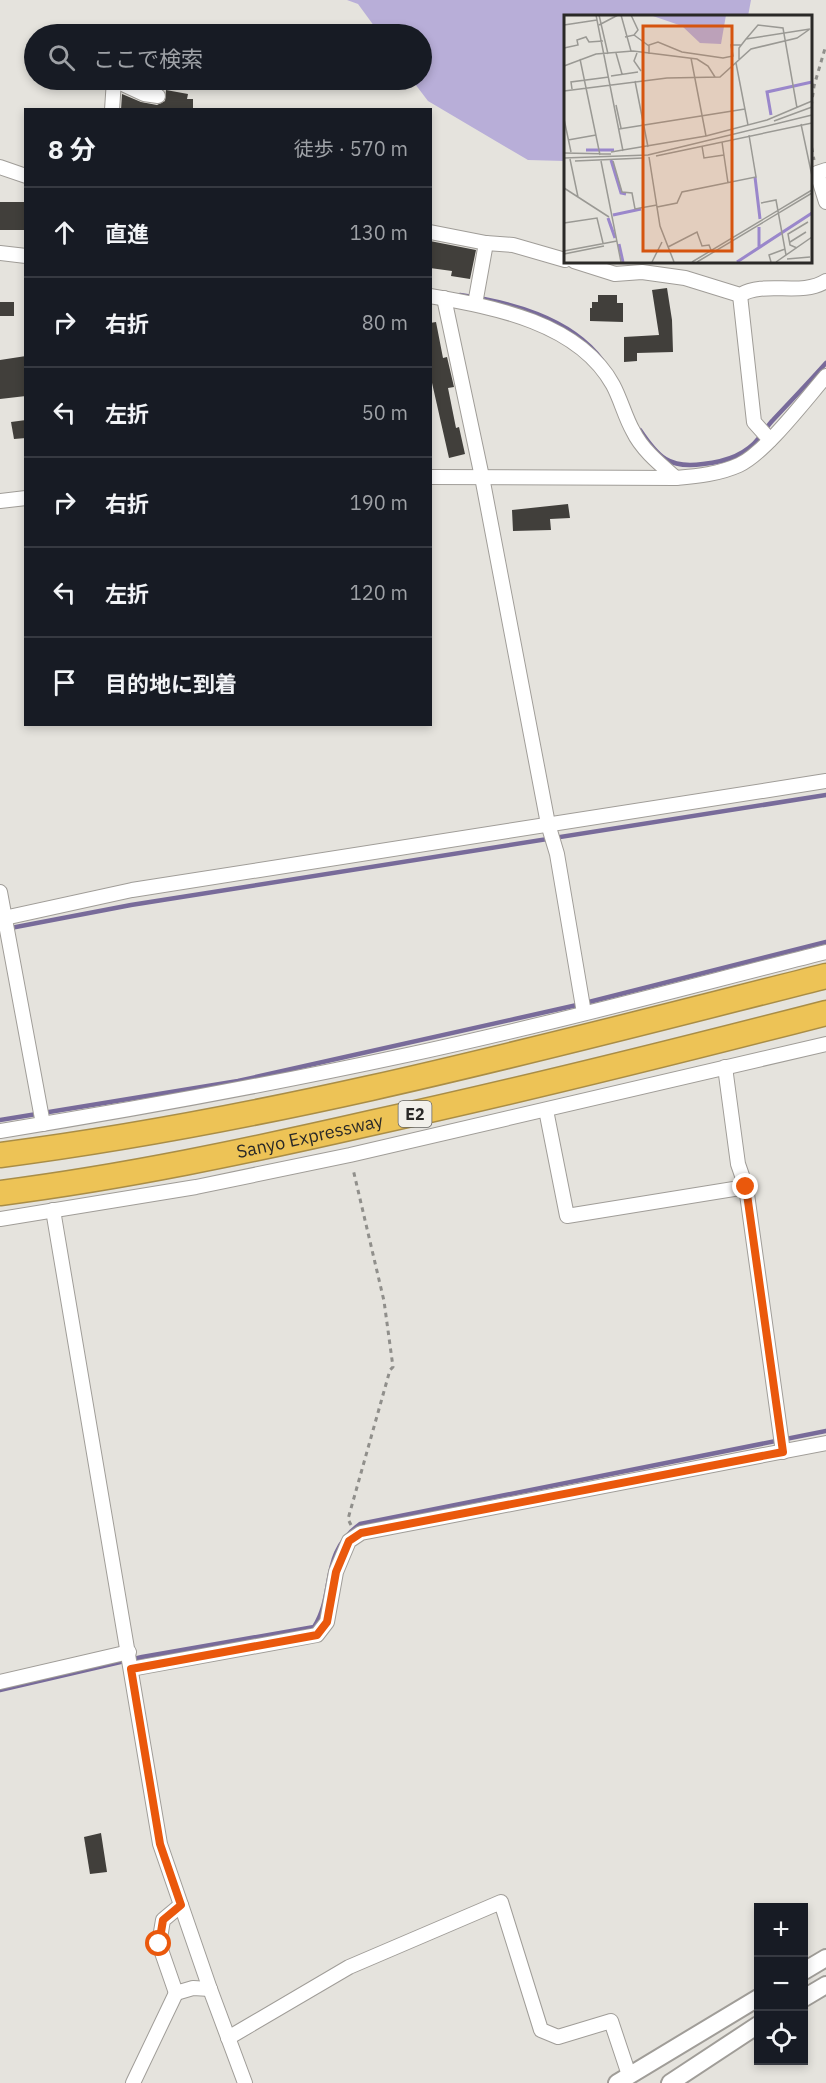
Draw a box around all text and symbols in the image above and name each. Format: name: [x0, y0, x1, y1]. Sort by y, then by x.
inset map: [564, 15, 811, 262]
search box: [24, 24, 432, 90]
icon: search: [45, 41, 78, 74]
text: ここで検索: [93, 44, 203, 73]
text: 8 分: [48, 132, 96, 166]
text: 徒歩 · 570 m: [294, 135, 408, 162]
icon: ahead: [48, 216, 81, 249]
text: 直進: [105, 219, 149, 248]
text: 130 m: [350, 219, 408, 246]
icon: right: [48, 306, 81, 339]
text: 右折: [105, 309, 149, 338]
text: 80 m: [362, 309, 408, 336]
icon: left: [48, 396, 81, 429]
text: 左折: [105, 399, 149, 428]
text: 50 m: [362, 399, 408, 426]
icon: right: [48, 486, 81, 519]
text: 右折: [105, 489, 149, 518]
text: 190 m: [350, 489, 408, 516]
icon: left: [48, 576, 81, 609]
text: 左折: [105, 579, 149, 608]
text: 120 m: [350, 579, 408, 606]
icon: arrive: [48, 666, 81, 699]
text: 目的地に到着: [105, 669, 237, 698]
road number: E2: [398, 1101, 432, 1127]
street label: Sanyo Expressway: [234, 1109, 385, 1163]
route end: [732, 1173, 758, 1199]
map controls: [754, 1903, 808, 2065]
button: +: [754, 1903, 808, 1957]
route start: [145, 1930, 171, 1956]
button: −: [754, 1957, 808, 2011]
button: locate: [754, 2011, 808, 2065]

